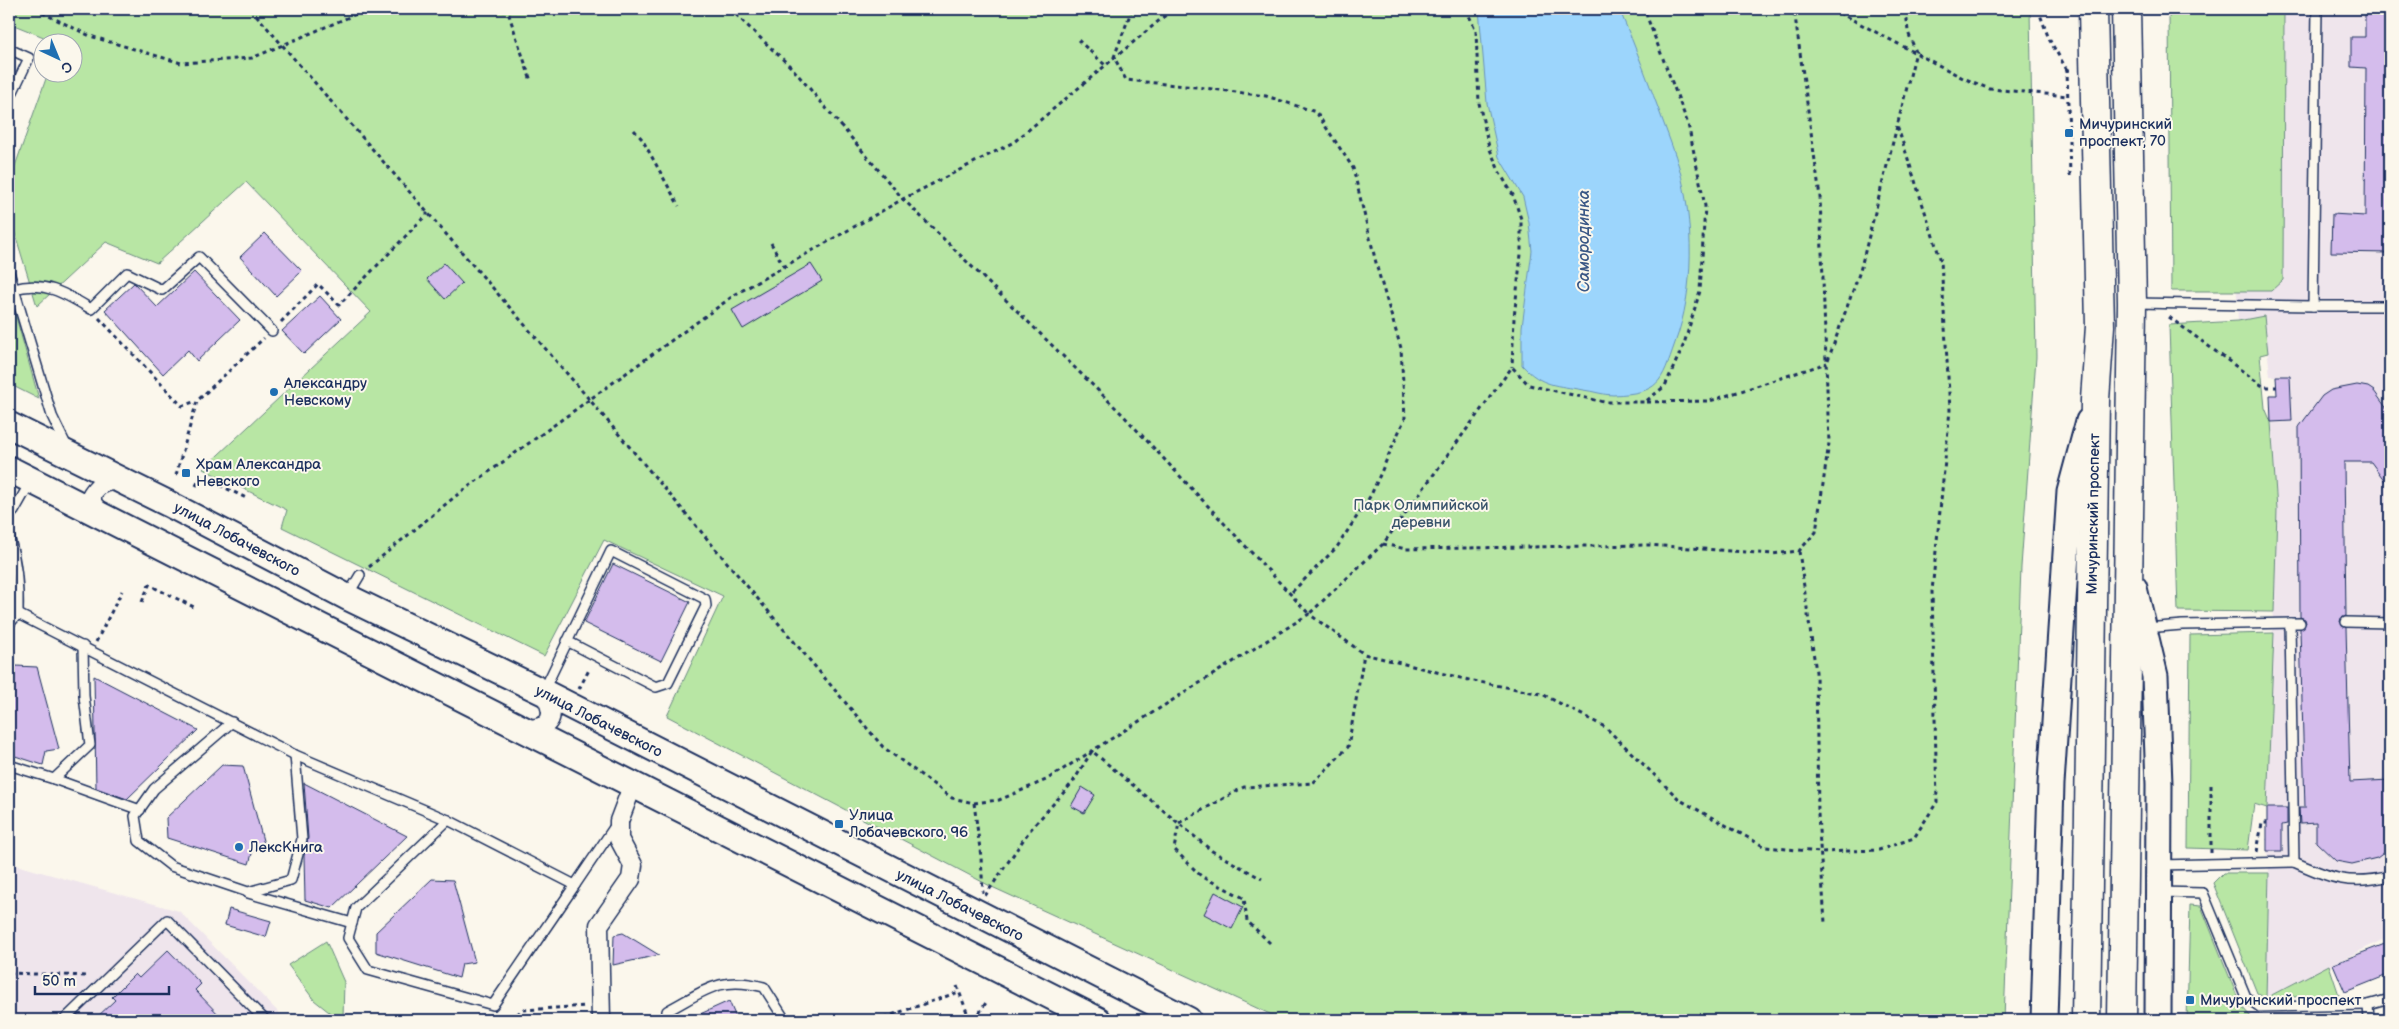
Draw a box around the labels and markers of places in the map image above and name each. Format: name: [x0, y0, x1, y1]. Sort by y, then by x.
place label: Мичуринский проспект, 70: [2079, 115, 2172, 151]
marker: Мичуринский проспект, 70: [2063, 127, 2075, 139]
place label: Александру Невскому: [283, 374, 367, 410]
marker: Александру Невскому: [268, 386, 280, 398]
place label: Храм Александра Невского: [196, 455, 321, 491]
marker: Храм Александра Невского: [180, 467, 192, 479]
place label: Улица Лобачевского, 96: [848, 806, 968, 842]
marker: Улица Лобачевского, 96: [833, 818, 845, 830]
place label: ЛексКнига: [248, 838, 323, 857]
marker: ЛексКнига: [233, 841, 245, 853]
place label: Мичуринский проспект: [2200, 991, 2362, 1010]
marker: Мичуринский проспект: [2184, 994, 2196, 1006]

